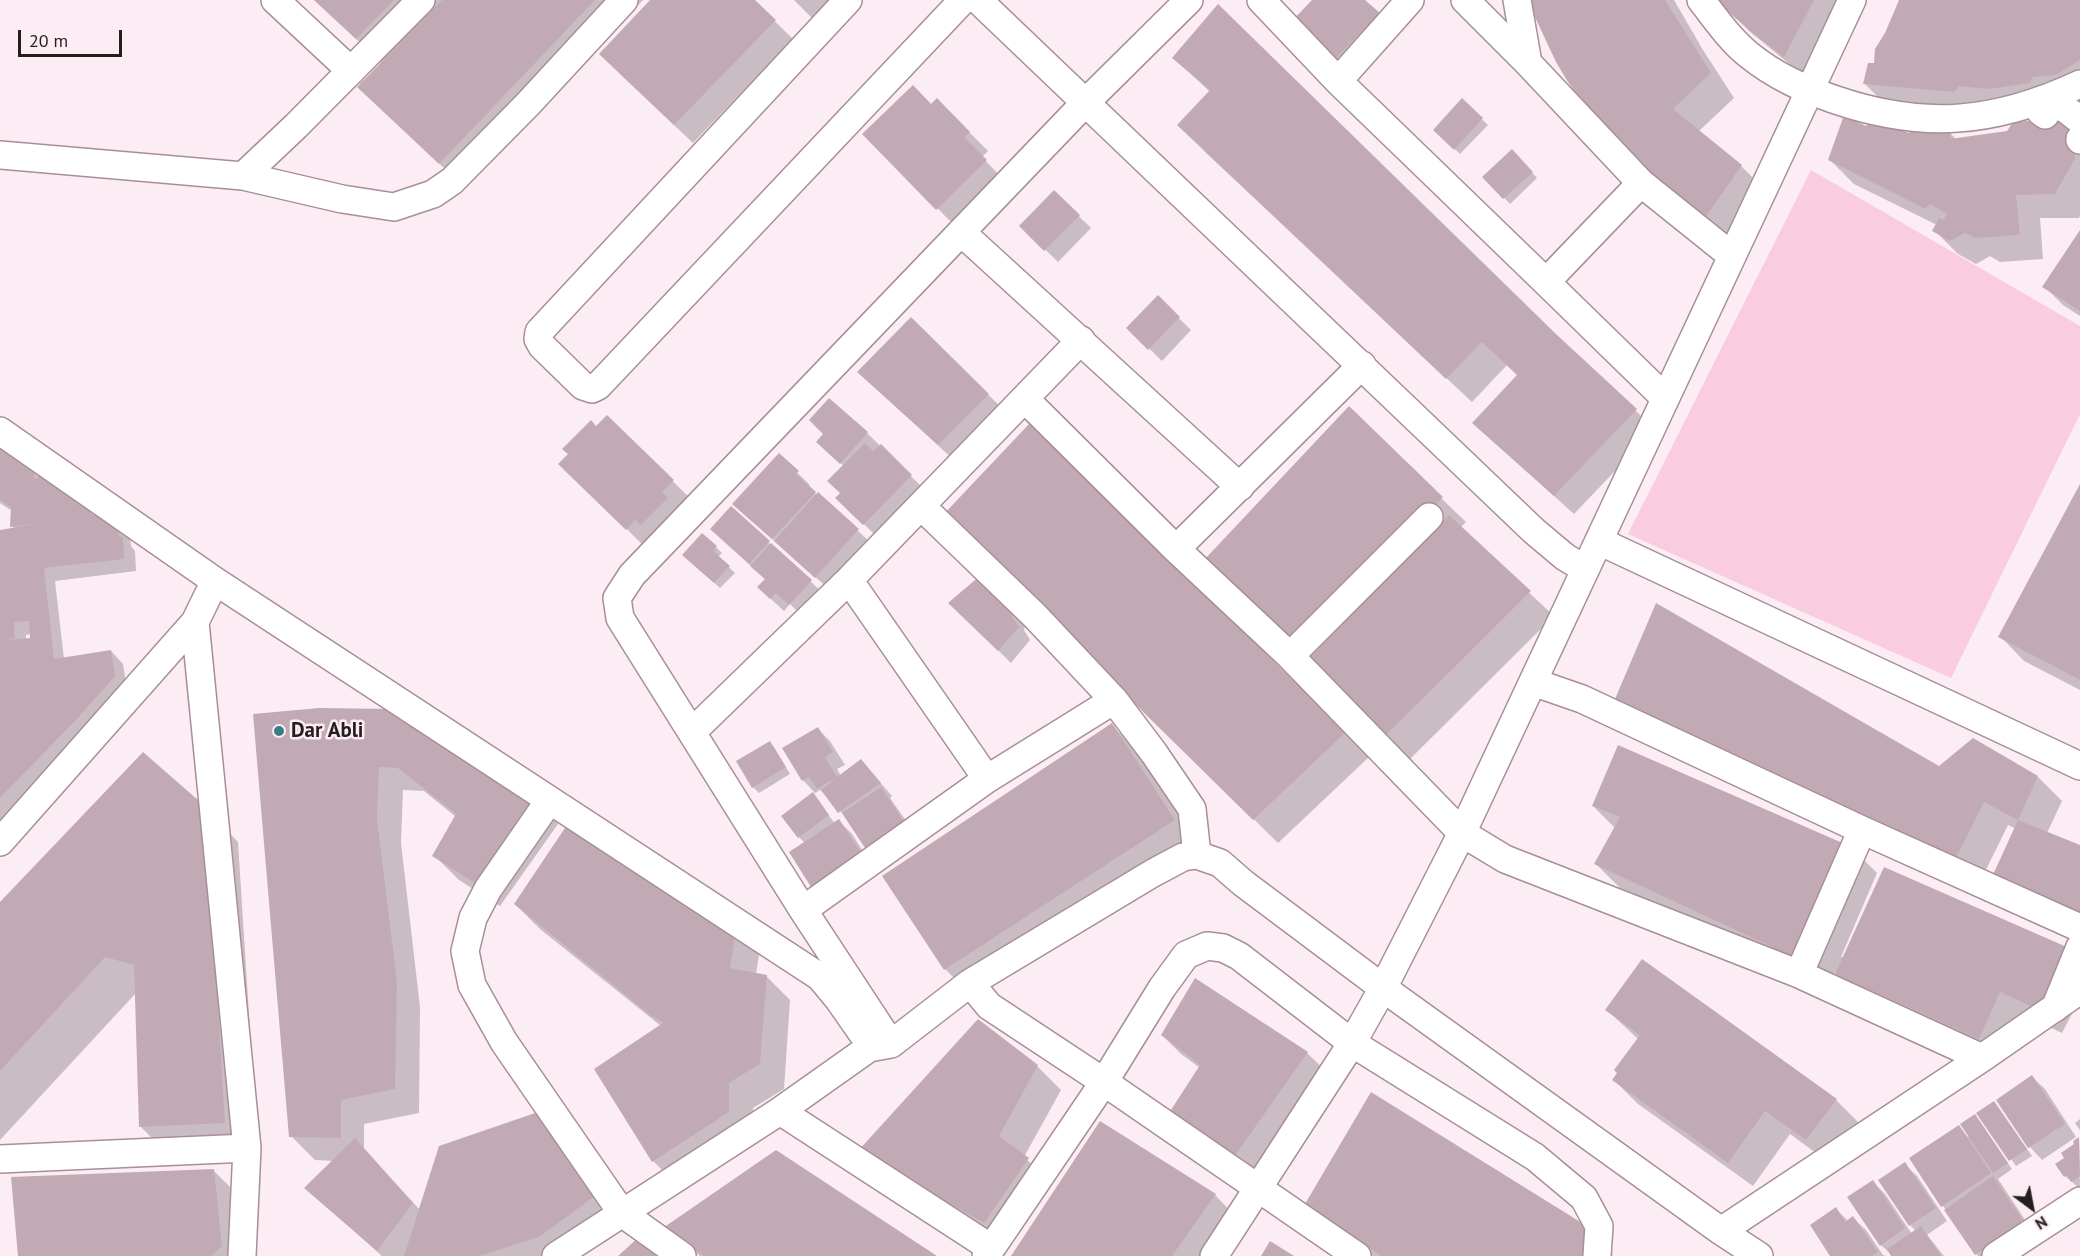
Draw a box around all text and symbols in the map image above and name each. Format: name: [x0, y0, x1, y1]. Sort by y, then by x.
scale bar: [21, 18, 124, 56]
text: 20 m: [29, 29, 68, 52]
place label: Dar Abli: [291, 718, 363, 744]
marker: Dar Abli: [272, 724, 286, 738]
north arrow: [2002, 1178, 2062, 1238]
text: N: [2032, 1212, 2051, 1235]

